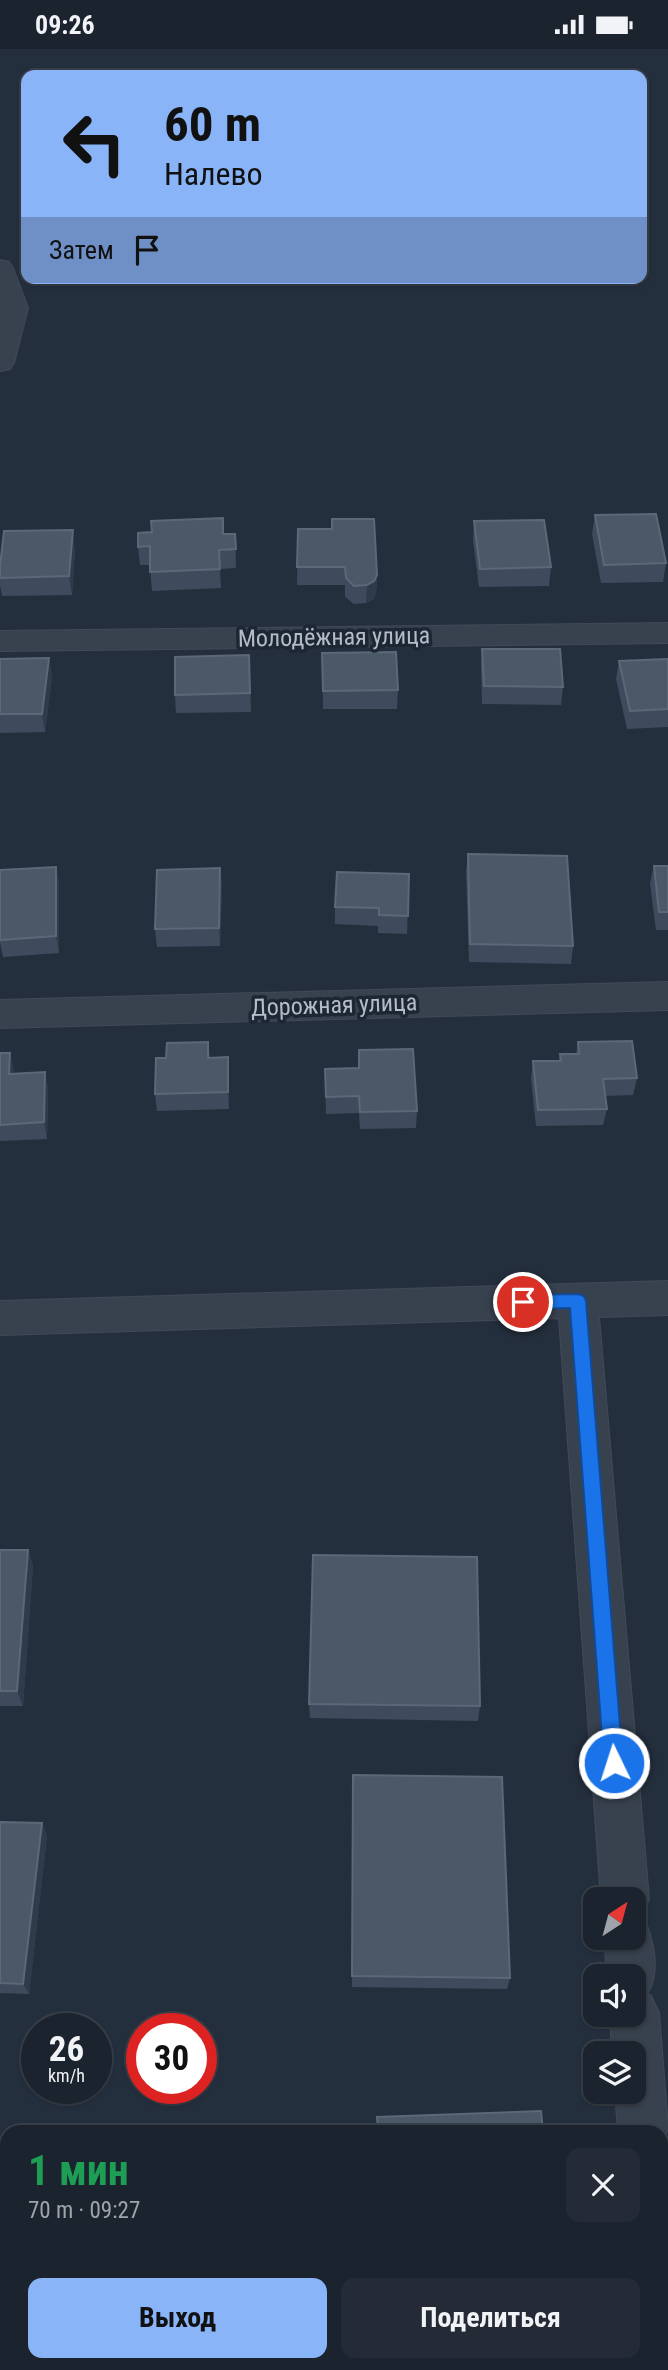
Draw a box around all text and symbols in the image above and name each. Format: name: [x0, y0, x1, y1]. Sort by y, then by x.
text: 09:26: [35, 10, 95, 40]
text: 60 m: [164, 96, 261, 153]
icon: left: [49, 98, 140, 189]
text: Налево: [164, 155, 263, 193]
icon: arrive: [128, 231, 166, 269]
text: Затем: [49, 235, 114, 265]
street label: Молодёжная улица: [238, 621, 430, 653]
street label: Дорожная улица: [250, 988, 418, 1022]
pin: [493, 1272, 553, 1332]
icon: arrive: [504, 1283, 542, 1321]
position arrow: [577, 1726, 651, 1800]
north arrow: [583, 1887, 646, 1949]
map controls: [583, 1887, 646, 2104]
button: sound: [583, 1964, 646, 2027]
speed limit sign: 30: [126, 2013, 217, 2104]
text: 26: [49, 2029, 84, 2070]
button: layers: [583, 2041, 646, 2104]
text: km/h: [48, 2065, 85, 2086]
text: 1 мин: [28, 2146, 129, 2195]
button: close: [566, 2148, 640, 2222]
text: 70 m · 09:27: [28, 2197, 140, 2224]
button: Выход: [28, 2278, 327, 2358]
button: Поделиться: [341, 2278, 640, 2358]

